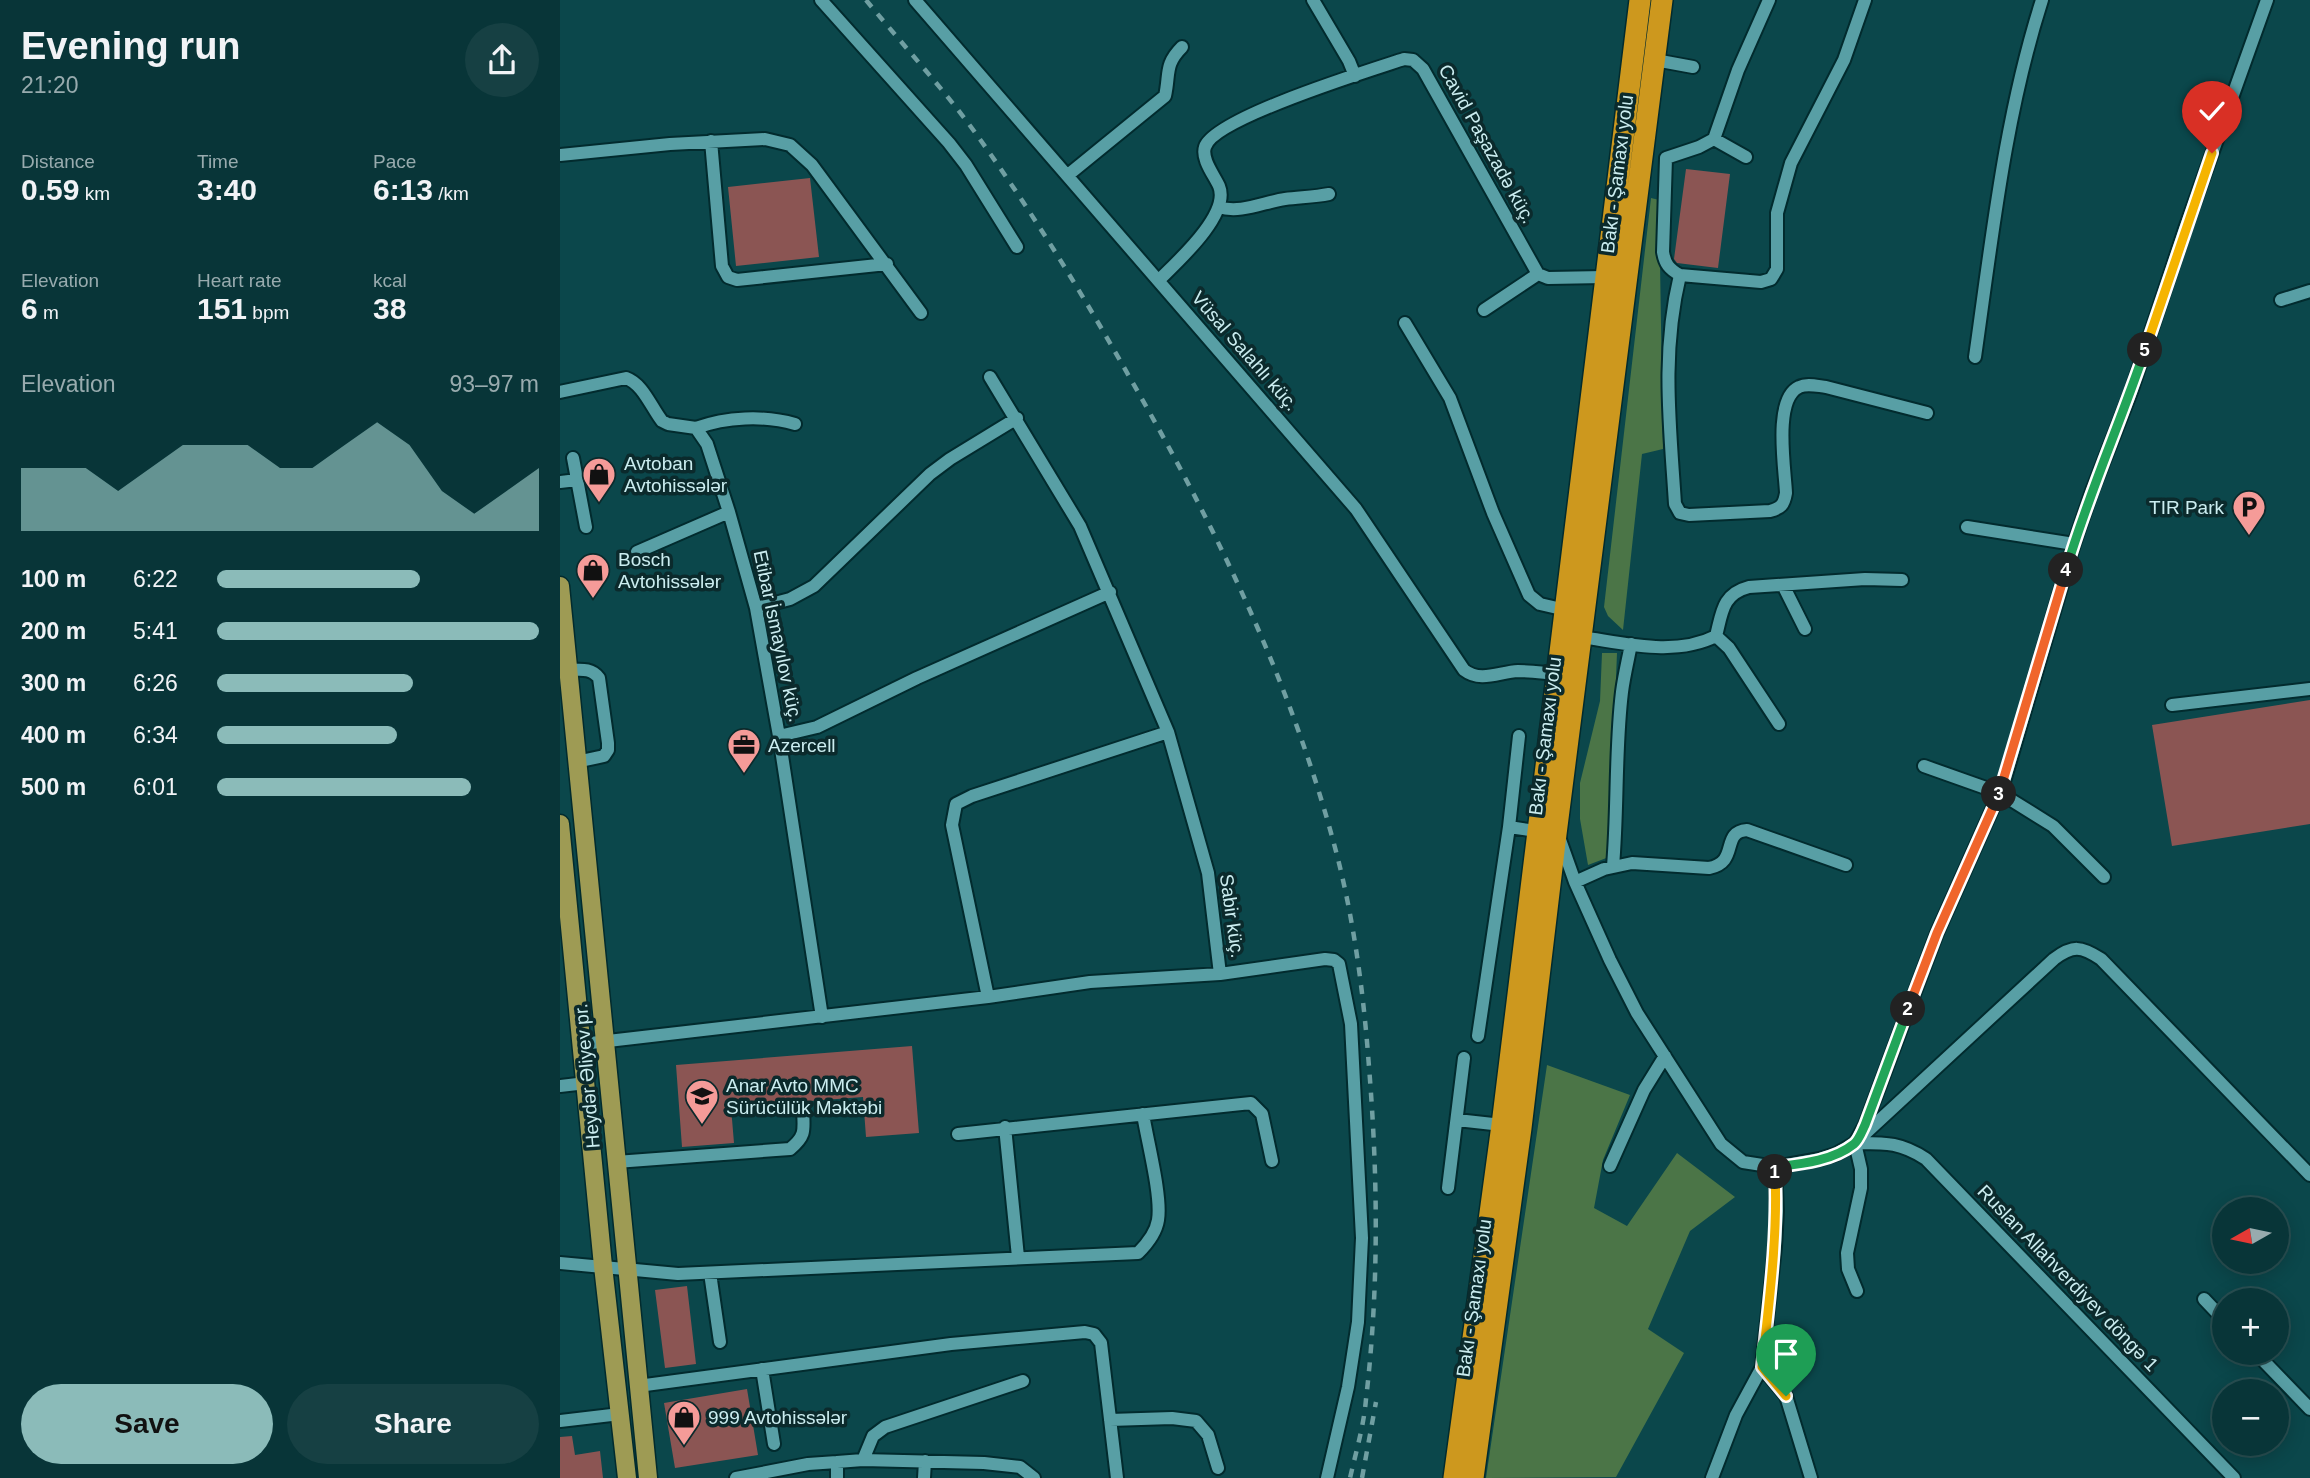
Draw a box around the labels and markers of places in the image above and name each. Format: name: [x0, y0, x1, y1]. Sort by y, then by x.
pin: [2182, 81, 2242, 153]
pin: 5: [2128, 332, 2162, 368]
place label: Avtoban Avtohissələr: [624, 453, 728, 496]
shop icon: Avtoban Avtohissələr: [580, 455, 618, 504]
parking icon: TIR Park: [2230, 488, 2268, 537]
place label: TIR Park: [2149, 497, 2224, 518]
place label: Bosch Avtohissələr: [618, 549, 722, 592]
shop icon: Bosch Avtohissələr: [574, 551, 612, 600]
pin: 4: [2048, 552, 2084, 588]
office icon: Azercell: [725, 726, 763, 775]
place label: Azercell: [768, 735, 836, 756]
pin: 3: [1982, 776, 2016, 812]
pin: 2: [1890, 992, 1926, 1026]
place label: Anar Avto MMC Sürücülük Məktəbi: [726, 1075, 882, 1118]
school or university icon: Anar Avto MMC Sürücülük Məktəbi: [683, 1077, 721, 1126]
pin: 1: [1758, 1154, 1792, 1190]
pin: [1756, 1324, 1816, 1396]
shop icon: 999 Avtohissələr: [665, 1398, 703, 1447]
place label: 999 Avtohissələr: [708, 1407, 848, 1428]

